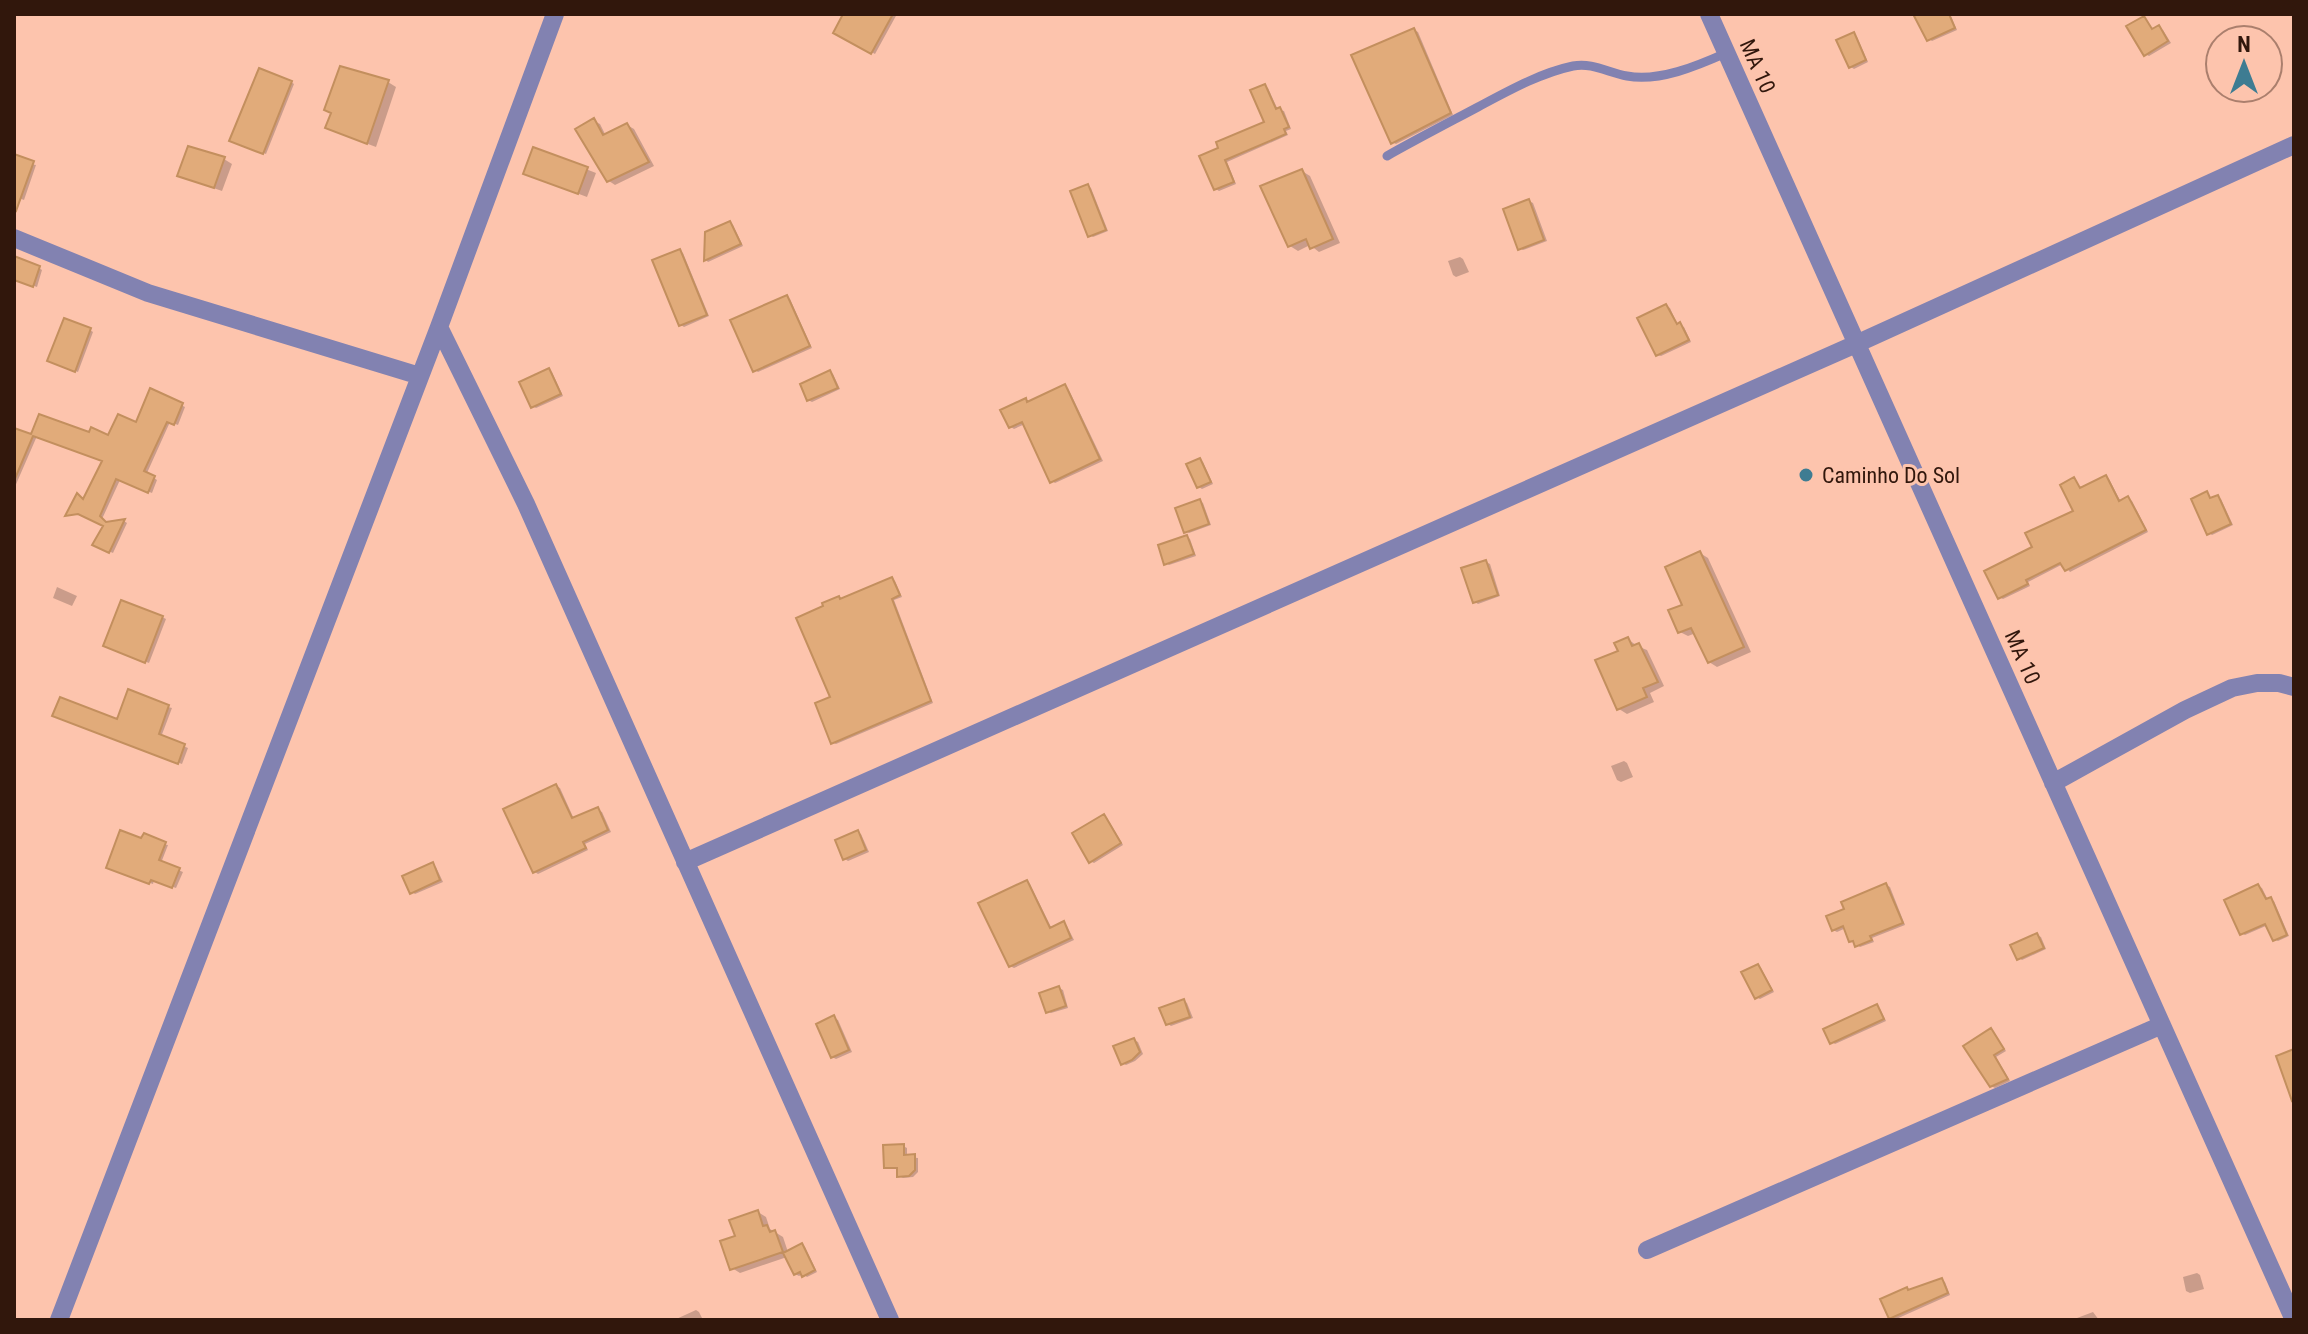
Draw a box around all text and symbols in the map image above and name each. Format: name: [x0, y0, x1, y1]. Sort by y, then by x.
north arrow: [2204, 24, 2284, 104]
text: N: [2237, 32, 2251, 57]
street label: MA 10: [1735, 35, 1780, 97]
place label: Caminho Do Sol: [1822, 463, 1960, 488]
marker: Caminho Do Sol: [1797, 466, 1815, 484]
street label: MA 10: [2000, 626, 2045, 688]

